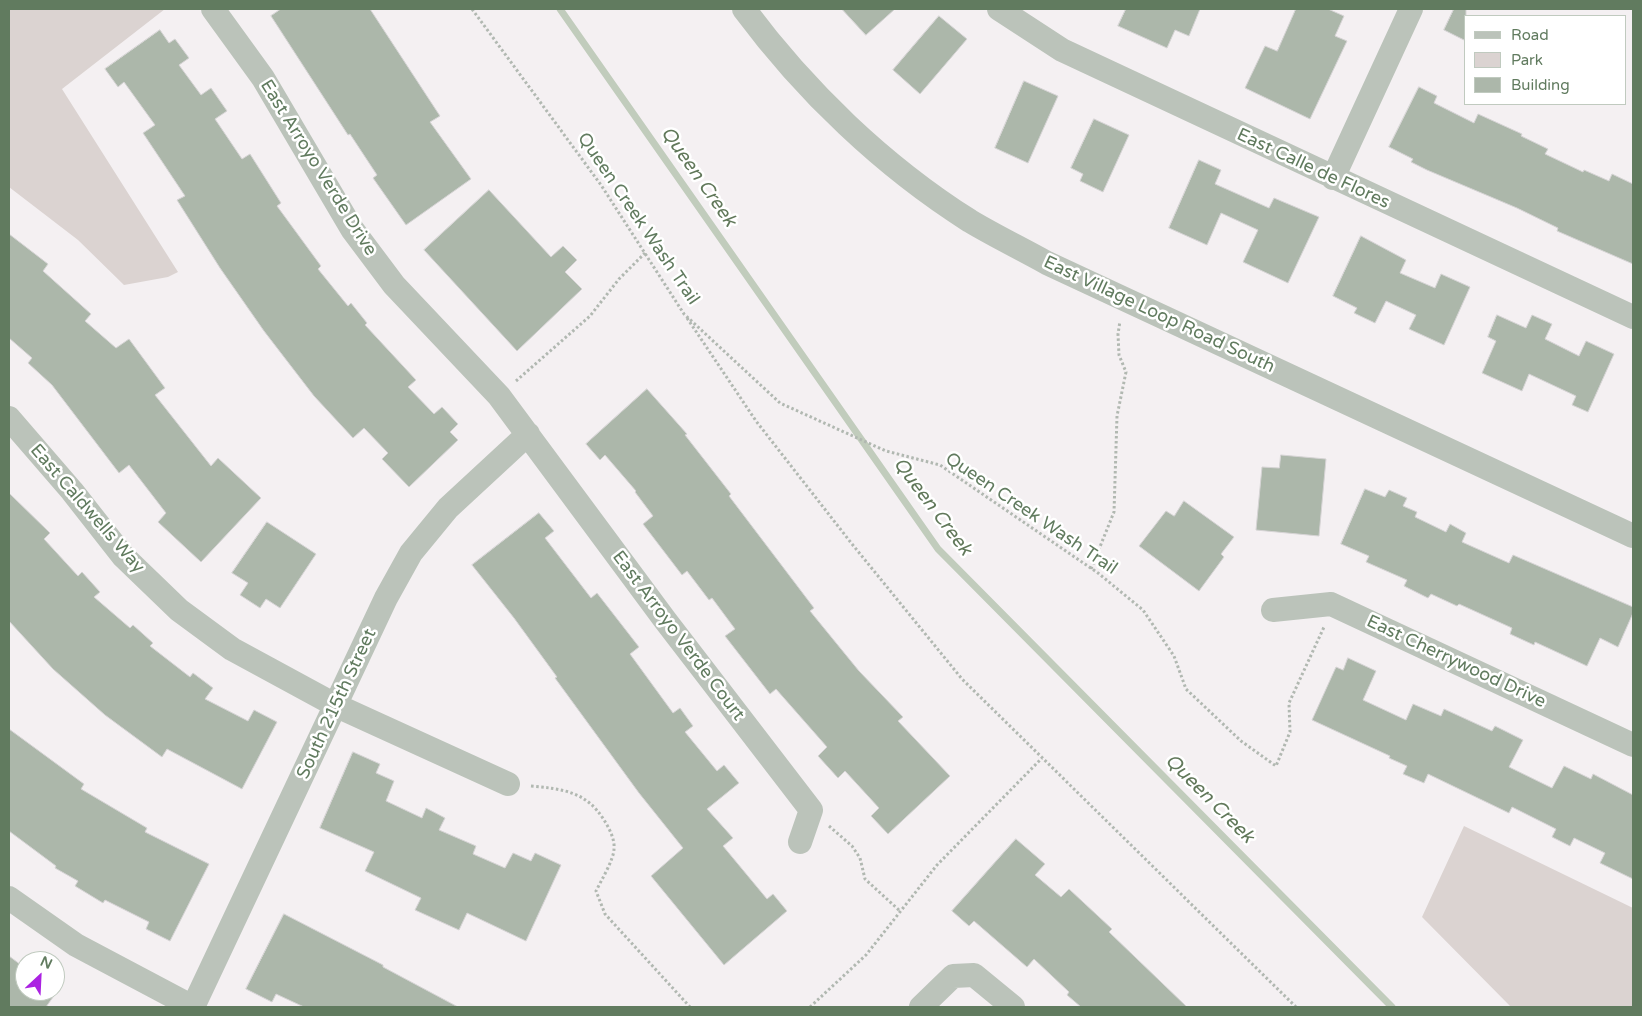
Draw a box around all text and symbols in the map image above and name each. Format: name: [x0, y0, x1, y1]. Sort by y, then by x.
legend: [1464, 15, 1627, 105]
text: Road: [1511, 26, 1549, 44]
text: Park: [1511, 51, 1543, 69]
street label: East Arroyo Verde Drive: [255, 76, 381, 260]
text: Building: [1511, 76, 1570, 94]
water label: Queen Creek: [655, 123, 741, 231]
street label: East Calle de Flores: [1233, 124, 1393, 214]
street label: Queen Creek Wash Trail: [572, 129, 704, 309]
street label: East Village Loop Road South: [1040, 252, 1278, 378]
street label: East Caldwells Way: [25, 440, 149, 578]
street label: Queen Creek Wash Trail: [941, 448, 1121, 580]
water label: Queen Creek: [888, 454, 976, 560]
street label: East Arroyo Verde Court: [607, 547, 749, 725]
street label: East Cherrywood Drive: [1363, 611, 1549, 713]
street label: South 215th Street: [293, 625, 381, 783]
water label: Queen Creek: [1160, 750, 1258, 848]
north arrow: [15, 951, 65, 1001]
text: N: [37, 953, 55, 973]

